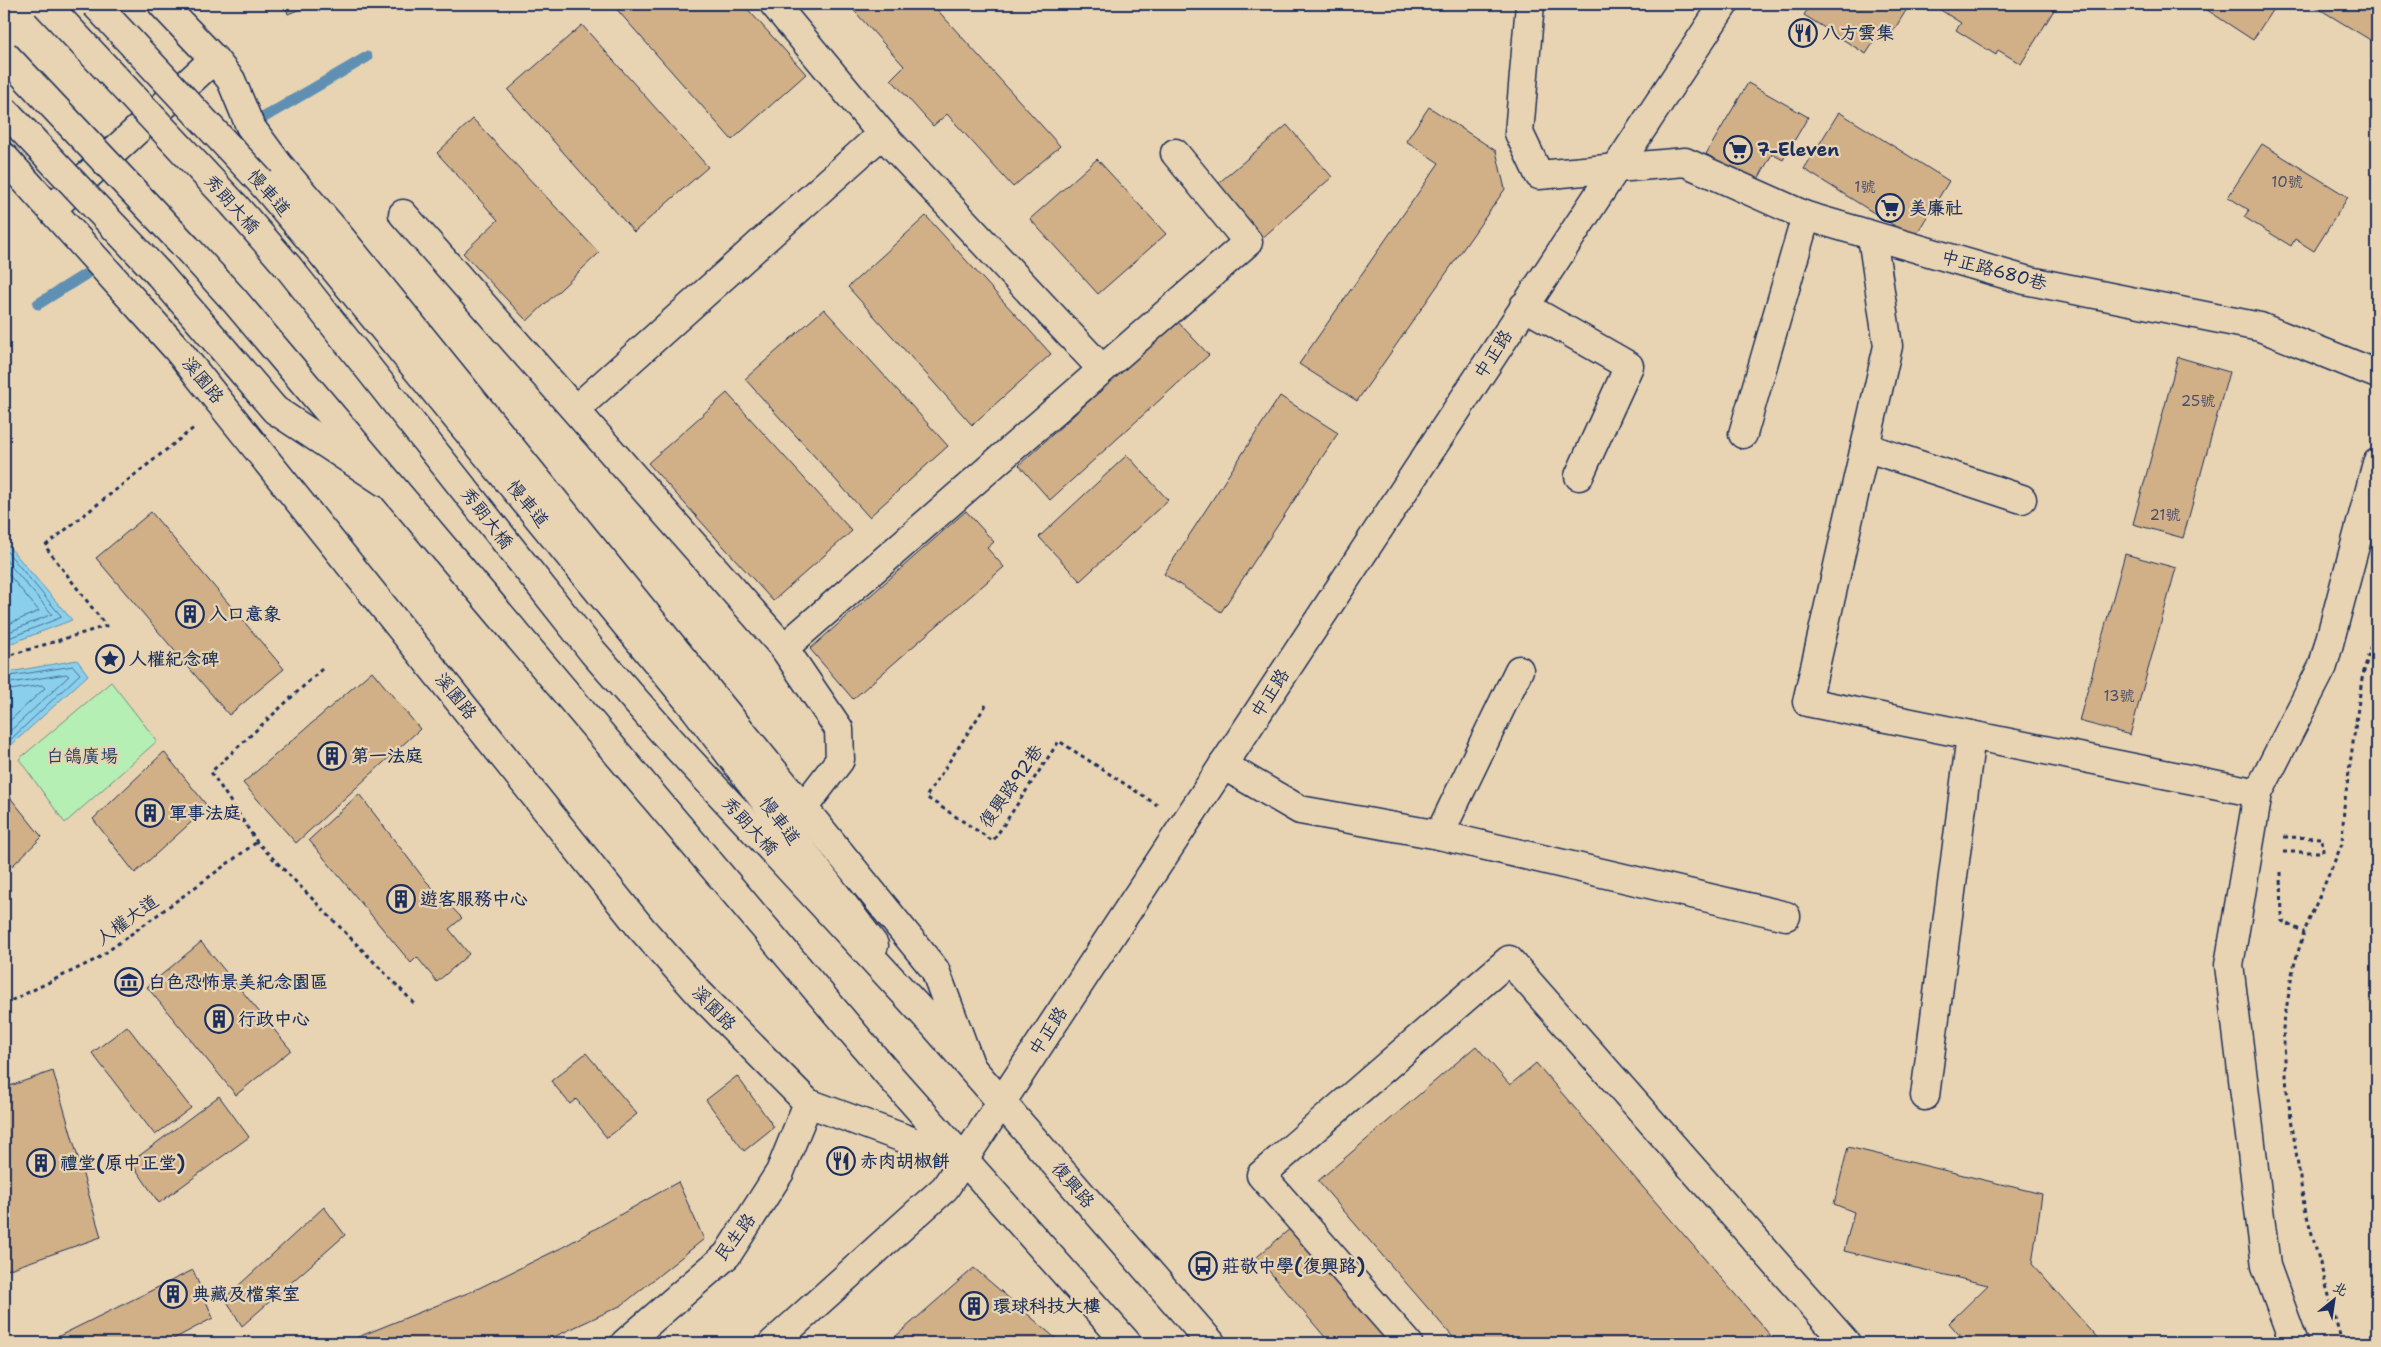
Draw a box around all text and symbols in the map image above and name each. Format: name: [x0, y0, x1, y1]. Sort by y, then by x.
restaurant icon: 八方雲集: [1788, 18, 1818, 48]
place label: 八方雲集: [1822, 21, 1894, 45]
supermarket icon: 7-Eleven: [1723, 135, 1753, 165]
place label: 7-Eleven: [1757, 138, 1839, 162]
street label: 慢車道: [242, 165, 296, 221]
street label: 秀朗大橋: [199, 169, 265, 239]
house number: 10號: [2271, 172, 2303, 192]
house number: 1號: [1854, 177, 1876, 197]
supermarket icon: 美廉社: [1875, 193, 1905, 223]
place label: 美廉社: [1909, 196, 1963, 220]
street label: 中正路680巷: [1938, 244, 2050, 296]
street label: 中正路: [1468, 325, 1518, 383]
street label: 溪園路: [177, 351, 229, 409]
house number: 25號: [2181, 391, 2215, 411]
street label: 慢車道: [502, 475, 554, 533]
street label: 秀朗大橋: [455, 482, 519, 554]
house number: 21號: [2149, 505, 2181, 525]
building icon: 入口意象: [175, 599, 205, 629]
place label: 入口意象: [209, 602, 281, 626]
place icon: 人權紀念碑: [95, 644, 125, 674]
place label: 人權紀念碑: [129, 647, 219, 671]
street label: 中正路: [1245, 664, 1295, 722]
street label: 溪園路: [430, 667, 482, 725]
house number: 13號: [2103, 686, 2135, 706]
street label: 復興路92巷: [974, 740, 1048, 832]
building icon: 第一法庭: [317, 741, 347, 771]
park label: 白鴿廣場: [46, 744, 118, 768]
place label: 第一法庭: [351, 744, 423, 768]
street label: 秀朗大橋: [717, 791, 783, 861]
street label: 慢車道: [754, 792, 806, 850]
building icon: 軍事法庭: [135, 798, 165, 828]
place label: 軍事法庭: [169, 801, 241, 825]
building icon: 遊客服務中心: [386, 884, 416, 914]
place label: 遊客服務中心: [420, 887, 528, 911]
street label: 人權大道: [91, 889, 163, 951]
museum icon: 白色恐怖景美紀念園區: [114, 967, 144, 997]
place label: 白色恐怖景美紀念園區: [148, 970, 328, 994]
street label: 溪園路: [687, 980, 741, 1036]
street label: 中正路: [1023, 1002, 1073, 1060]
building icon: 行政中心: [204, 1004, 234, 1034]
place label: 行政中心: [238, 1007, 310, 1031]
restaurant icon: 赤肉胡椒餅: [826, 1146, 856, 1176]
building icon: 禮堂(原中正堂): [26, 1148, 56, 1178]
place label: 赤肉胡椒餅: [860, 1149, 950, 1173]
place label: 禮堂(原中正堂): [60, 1151, 185, 1175]
street label: 復興路: [1046, 1157, 1100, 1213]
street label: 民生路: [709, 1208, 761, 1266]
bus stop icon: 莊敬中學(復興路): [1188, 1251, 1218, 1281]
place label: 莊敬中學(復興路): [1222, 1254, 1365, 1278]
north arrow: [2308, 1274, 2358, 1324]
text: 北: [2330, 1277, 2351, 1300]
building icon: 典藏及檔案室: [158, 1279, 188, 1309]
place label: 典藏及檔案室: [192, 1282, 300, 1306]
building icon: 環球科技大樓: [959, 1291, 989, 1321]
place label: 環球科技大樓: [993, 1294, 1101, 1318]

